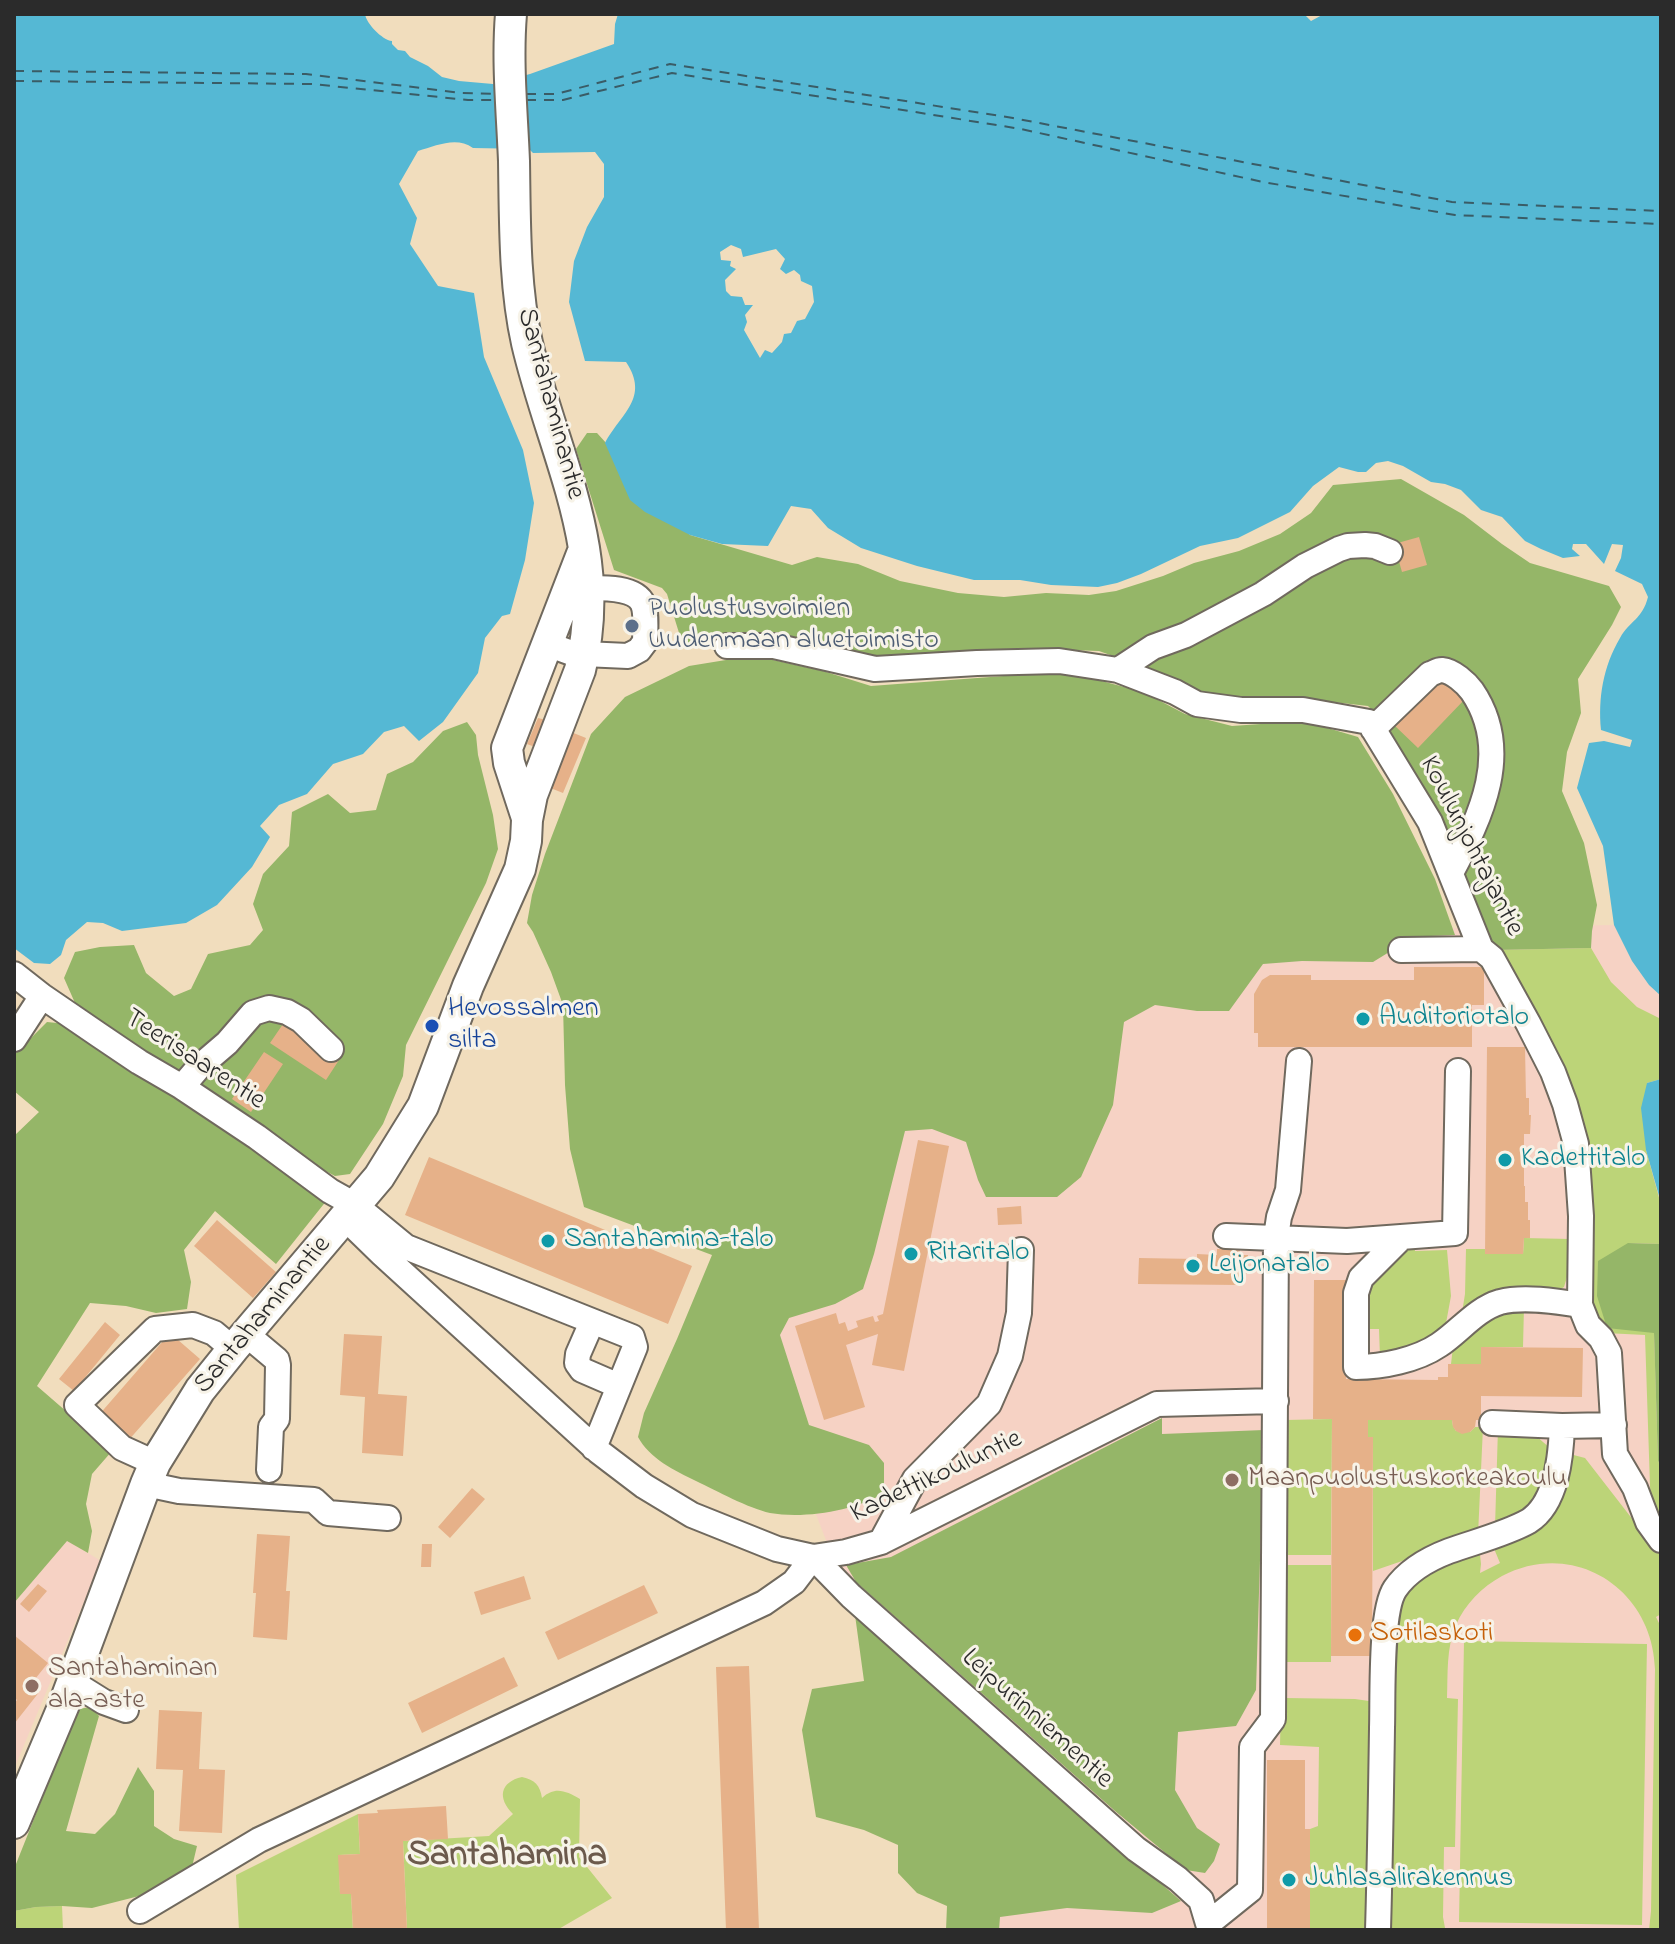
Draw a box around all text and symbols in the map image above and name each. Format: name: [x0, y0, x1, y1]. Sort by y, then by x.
street label: Santahaminantie: [507, 305, 591, 503]
place label: Puolustusvoimien Uudenmaan aluetoimisto: [648, 593, 939, 659]
marker: Puolustusvoimien Uudenmaan aluetoimisto: [623, 617, 641, 635]
street label: Koulunjohtajantie: [1410, 752, 1530, 942]
place label: Hevossalmen silta: [448, 993, 599, 1059]
place label: Auditoriotalo: [1379, 1002, 1529, 1036]
street label: Teerisaarentie: [117, 1003, 271, 1119]
marker: Auditoriotalo: [1354, 1010, 1372, 1028]
marker: Hevossalmen silta: [423, 1017, 441, 1035]
place label: Kadettitalo: [1521, 1143, 1646, 1177]
marker: Kadettitalo: [1496, 1151, 1514, 1169]
place label: Santahamina-talo: [564, 1224, 774, 1258]
street label: Santahaminantie: [188, 1230, 340, 1402]
marker: Santahamina-talo: [539, 1232, 557, 1250]
place label: Ritaritalo: [927, 1237, 1030, 1271]
marker: Ritaritalo: [902, 1245, 920, 1263]
place label: Leijonatalo: [1209, 1249, 1330, 1283]
marker: Leijonatalo: [1184, 1257, 1202, 1275]
street label: Kadettikouluntie: [846, 1424, 1028, 1532]
place label: Maanpuolustuskorkeakoulu: [1248, 1463, 1567, 1497]
marker: Maanpuolustuskorkeakoulu: [1223, 1471, 1241, 1489]
place label: Sotilaskoti: [1371, 1618, 1493, 1652]
marker: Sotilaskoti: [1346, 1626, 1364, 1644]
street label: Leipurinniementie: [953, 1643, 1119, 1797]
place label: Santahaminan ala-aste: [48, 1653, 217, 1719]
marker: Santahaminan ala-aste: [23, 1677, 41, 1695]
district label: Santahamina: [407, 1836, 607, 1880]
place label: Juhlasalirakennus: [1305, 1863, 1513, 1897]
marker: Juhlasalirakennus: [1280, 1871, 1298, 1889]

